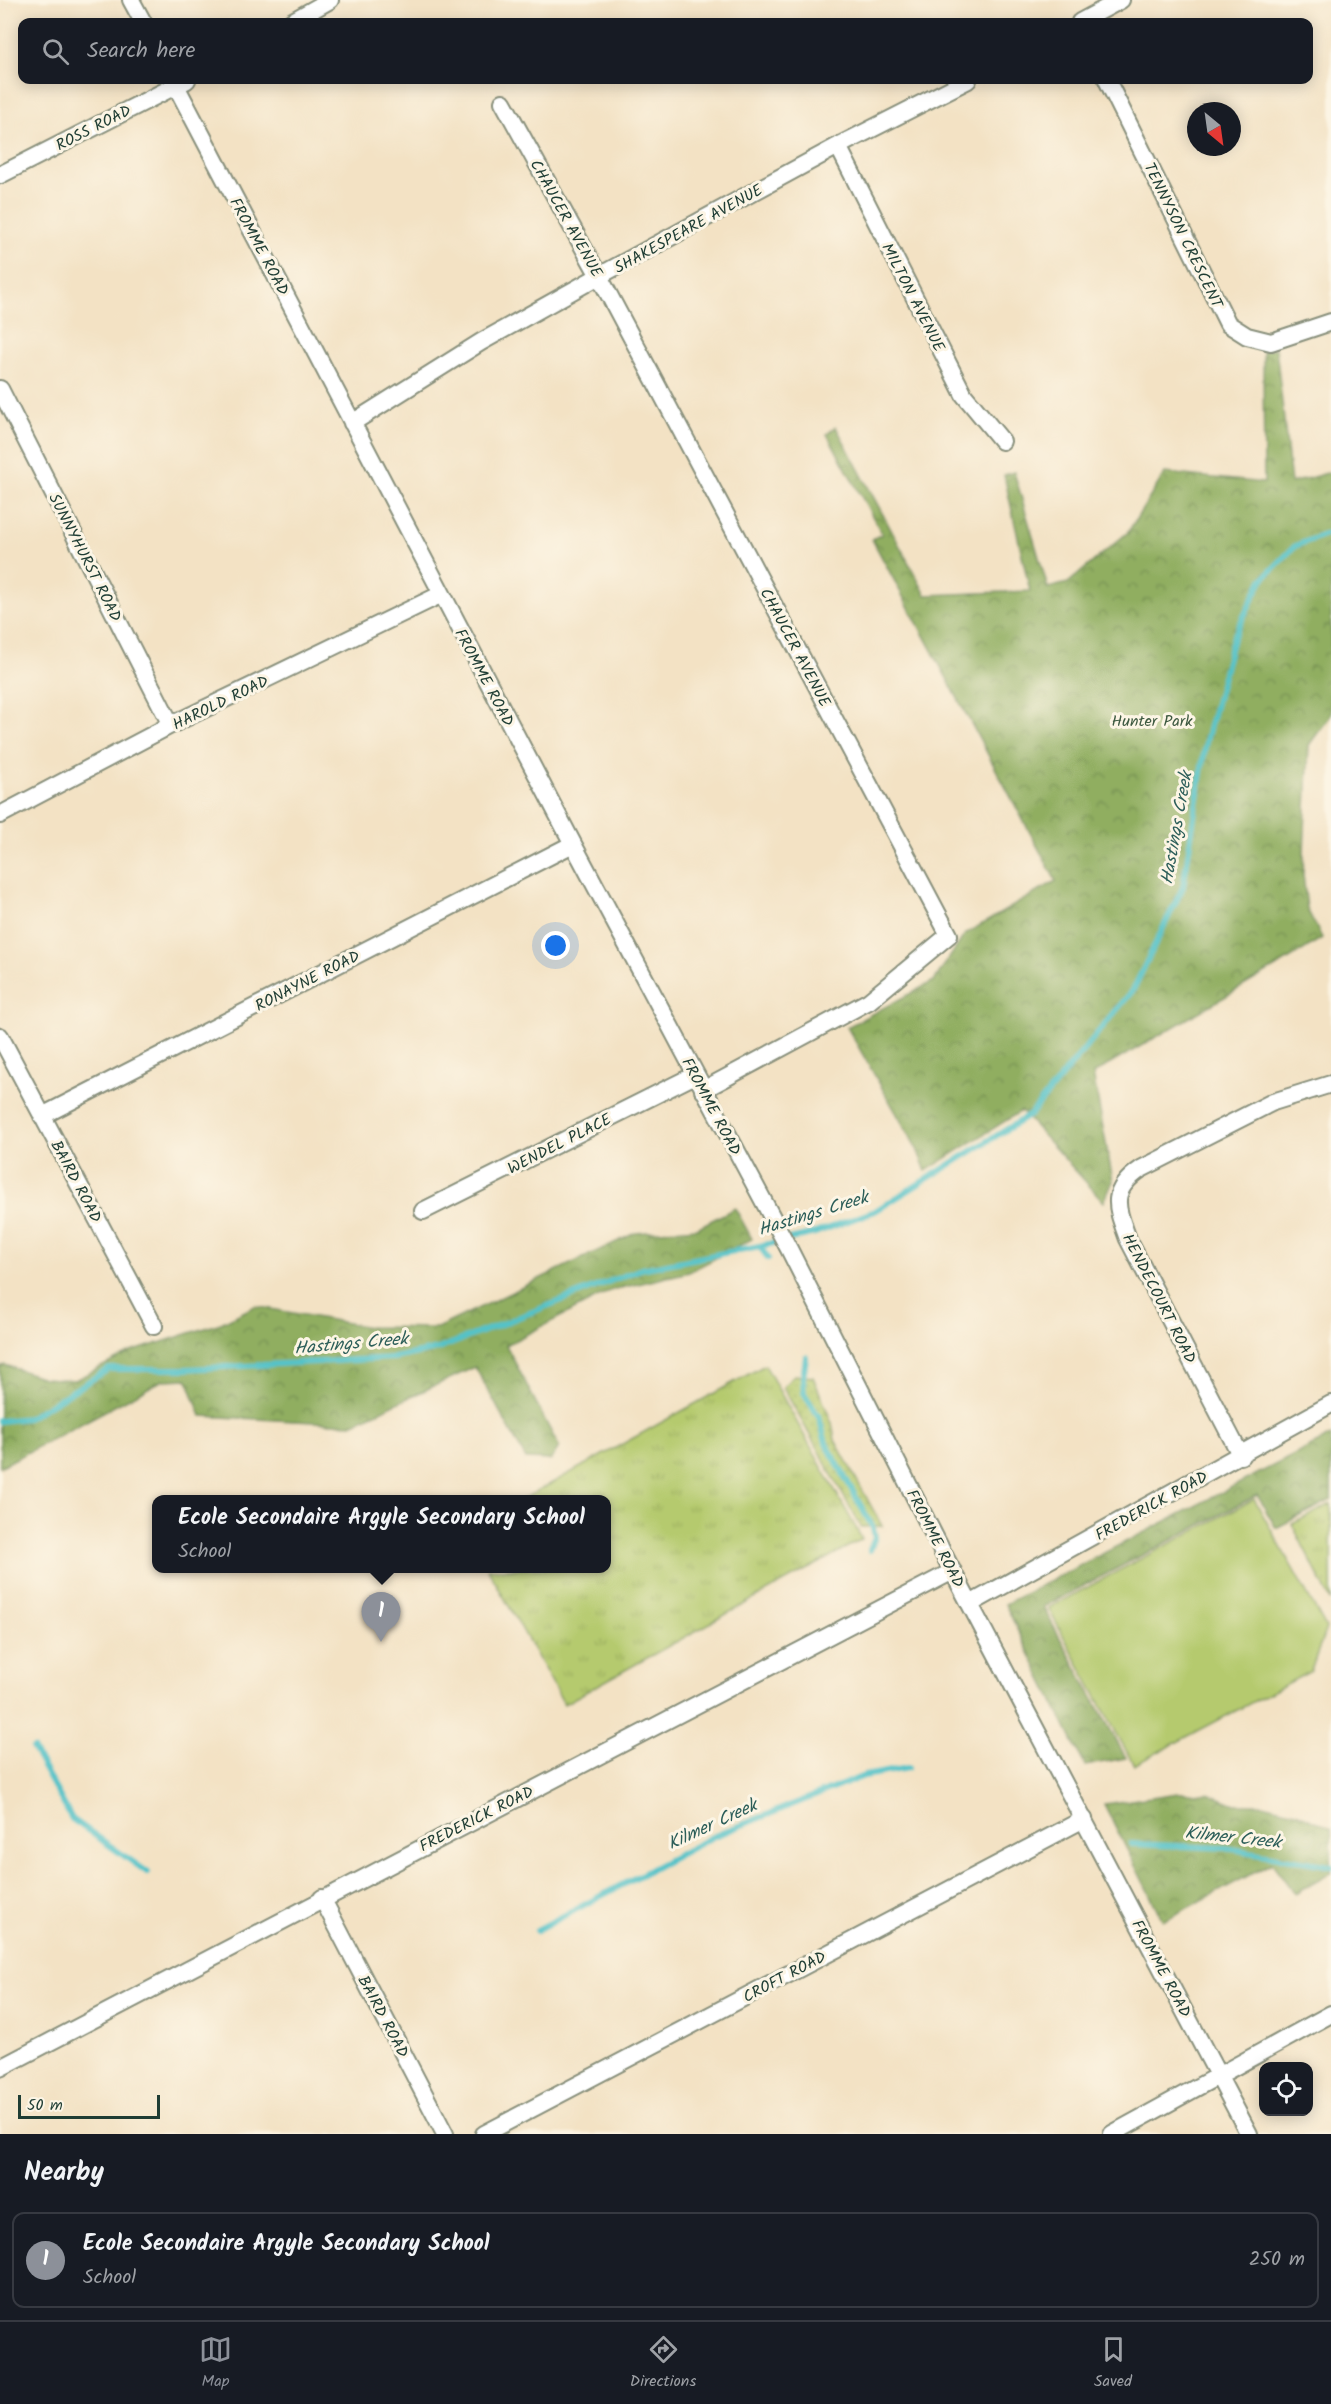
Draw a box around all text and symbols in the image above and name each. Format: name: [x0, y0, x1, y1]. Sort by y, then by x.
search box: [18, 18, 1313, 84]
text: Search here: [87, 34, 195, 69]
icon: search: [39, 35, 72, 68]
street label: ROSS ROAD: [52, 99, 136, 158]
north arrow: [1187, 102, 1241, 156]
street label: CHAUCER AVENUE: [523, 155, 609, 283]
street label: TENNYSON CRESCENT: [1136, 159, 1229, 314]
street label: SHAKESPEARE AVENUE: [610, 178, 768, 281]
street label: FROMME ROAD: [222, 193, 295, 300]
street label: MILTON AVENUE: [874, 239, 951, 357]
street label: SUNNYHURST ROAD: [41, 489, 128, 626]
street label: CHAUCER AVENUE: [753, 584, 837, 712]
street label: FROMME ROAD: [447, 624, 520, 731]
street label: HAROLD ROAD: [168, 669, 273, 737]
park label: Hunter Park: [1111, 709, 1193, 734]
water label: Hastings Creek: [1153, 767, 1202, 887]
your location: [541, 931, 570, 960]
street label: RONAYNE ROAD: [251, 944, 364, 1019]
street label: FROMME ROAD: [674, 1053, 747, 1160]
street label: WENDEL PLACE: [503, 1107, 617, 1181]
street label: BAIRD ROAD: [43, 1136, 108, 1227]
water label: Hastings Creek: [755, 1183, 875, 1245]
street label: HENDECOURT ROAD: [1115, 1229, 1202, 1368]
water label: Hastings Creek: [293, 1325, 412, 1364]
street label: FREDERICK ROAD: [1091, 1465, 1213, 1548]
street label: FROMME ROAD: [899, 1485, 970, 1592]
popup: [152, 1495, 611, 1573]
text: Ecole Secondaire Argyle Secondary School: [178, 1501, 585, 1536]
text: School: [178, 1536, 231, 1568]
pin: 1: [362, 1592, 400, 1642]
street label: FREDERICK ROAD: [415, 1780, 538, 1859]
water label: Kilmer Creek: [663, 1791, 765, 1859]
water label: Kilmer Creek: [1183, 1819, 1285, 1858]
street label: FROMME ROAD: [1124, 1915, 1197, 2022]
street label: CROFT ROAD: [739, 1945, 831, 2010]
street label: BAIRD ROAD: [350, 1971, 415, 2062]
map controls: [1259, 2062, 1313, 2116]
button: locate: [1259, 2062, 1313, 2116]
scale bar: [18, 2092, 160, 2120]
text: 50 m: [27, 2093, 63, 2118]
text: Nearby: [24, 2152, 104, 2194]
text: Ecole Secondaire Argyle Secondary School: [83, 2227, 490, 2262]
text: 1: [42, 2244, 49, 2276]
text: 250 m: [1249, 2244, 1305, 2276]
text: School: [83, 2262, 136, 2294]
tab: Map: [199, 2333, 232, 2394]
tab: Directions: [630, 2333, 696, 2394]
tab: Saved: [1094, 2333, 1132, 2394]

